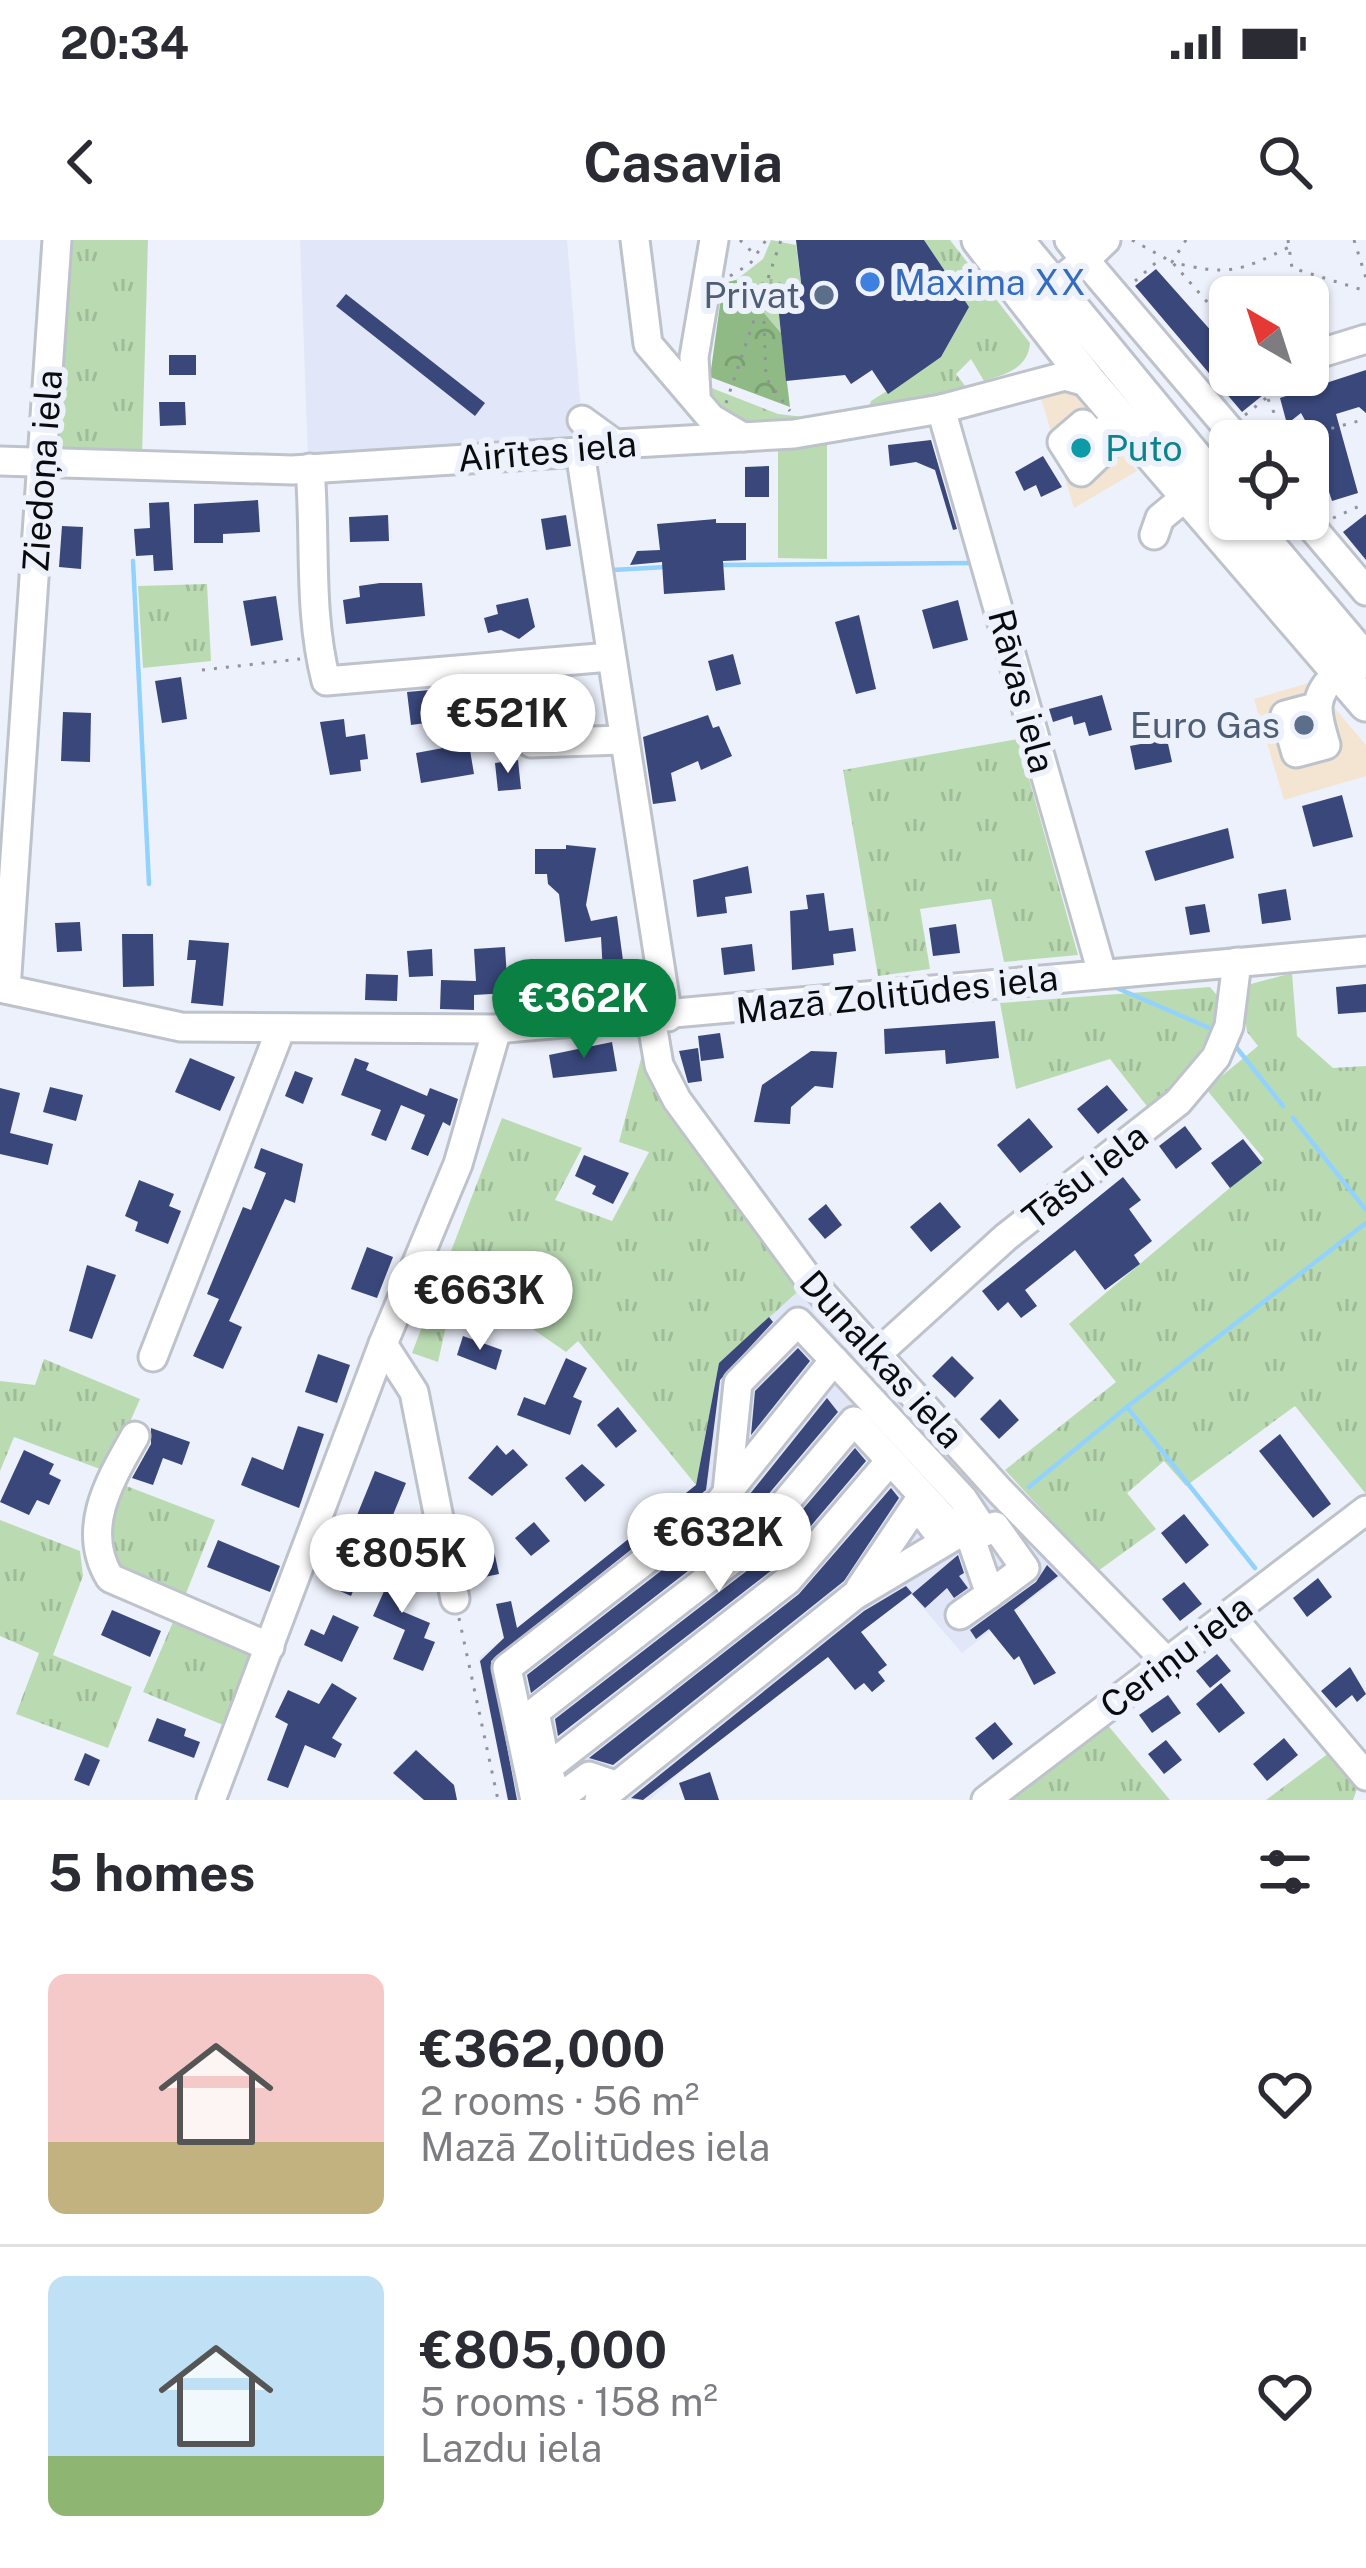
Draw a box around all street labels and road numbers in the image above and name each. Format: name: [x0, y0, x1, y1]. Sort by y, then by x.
street label: Ziedoņa iela: [14, 368, 70, 574]
street label: Airītes iela: [456, 422, 638, 480]
street label: Rāvas iela: [980, 605, 1064, 777]
street label: Mazā Zolitūdes iela: [734, 956, 1060, 1032]
street label: Tāšu iela: [1014, 1114, 1156, 1238]
street label: Dunalkas iela: [792, 1262, 972, 1456]
street label: Ceriņu iela: [1092, 1585, 1260, 1727]

